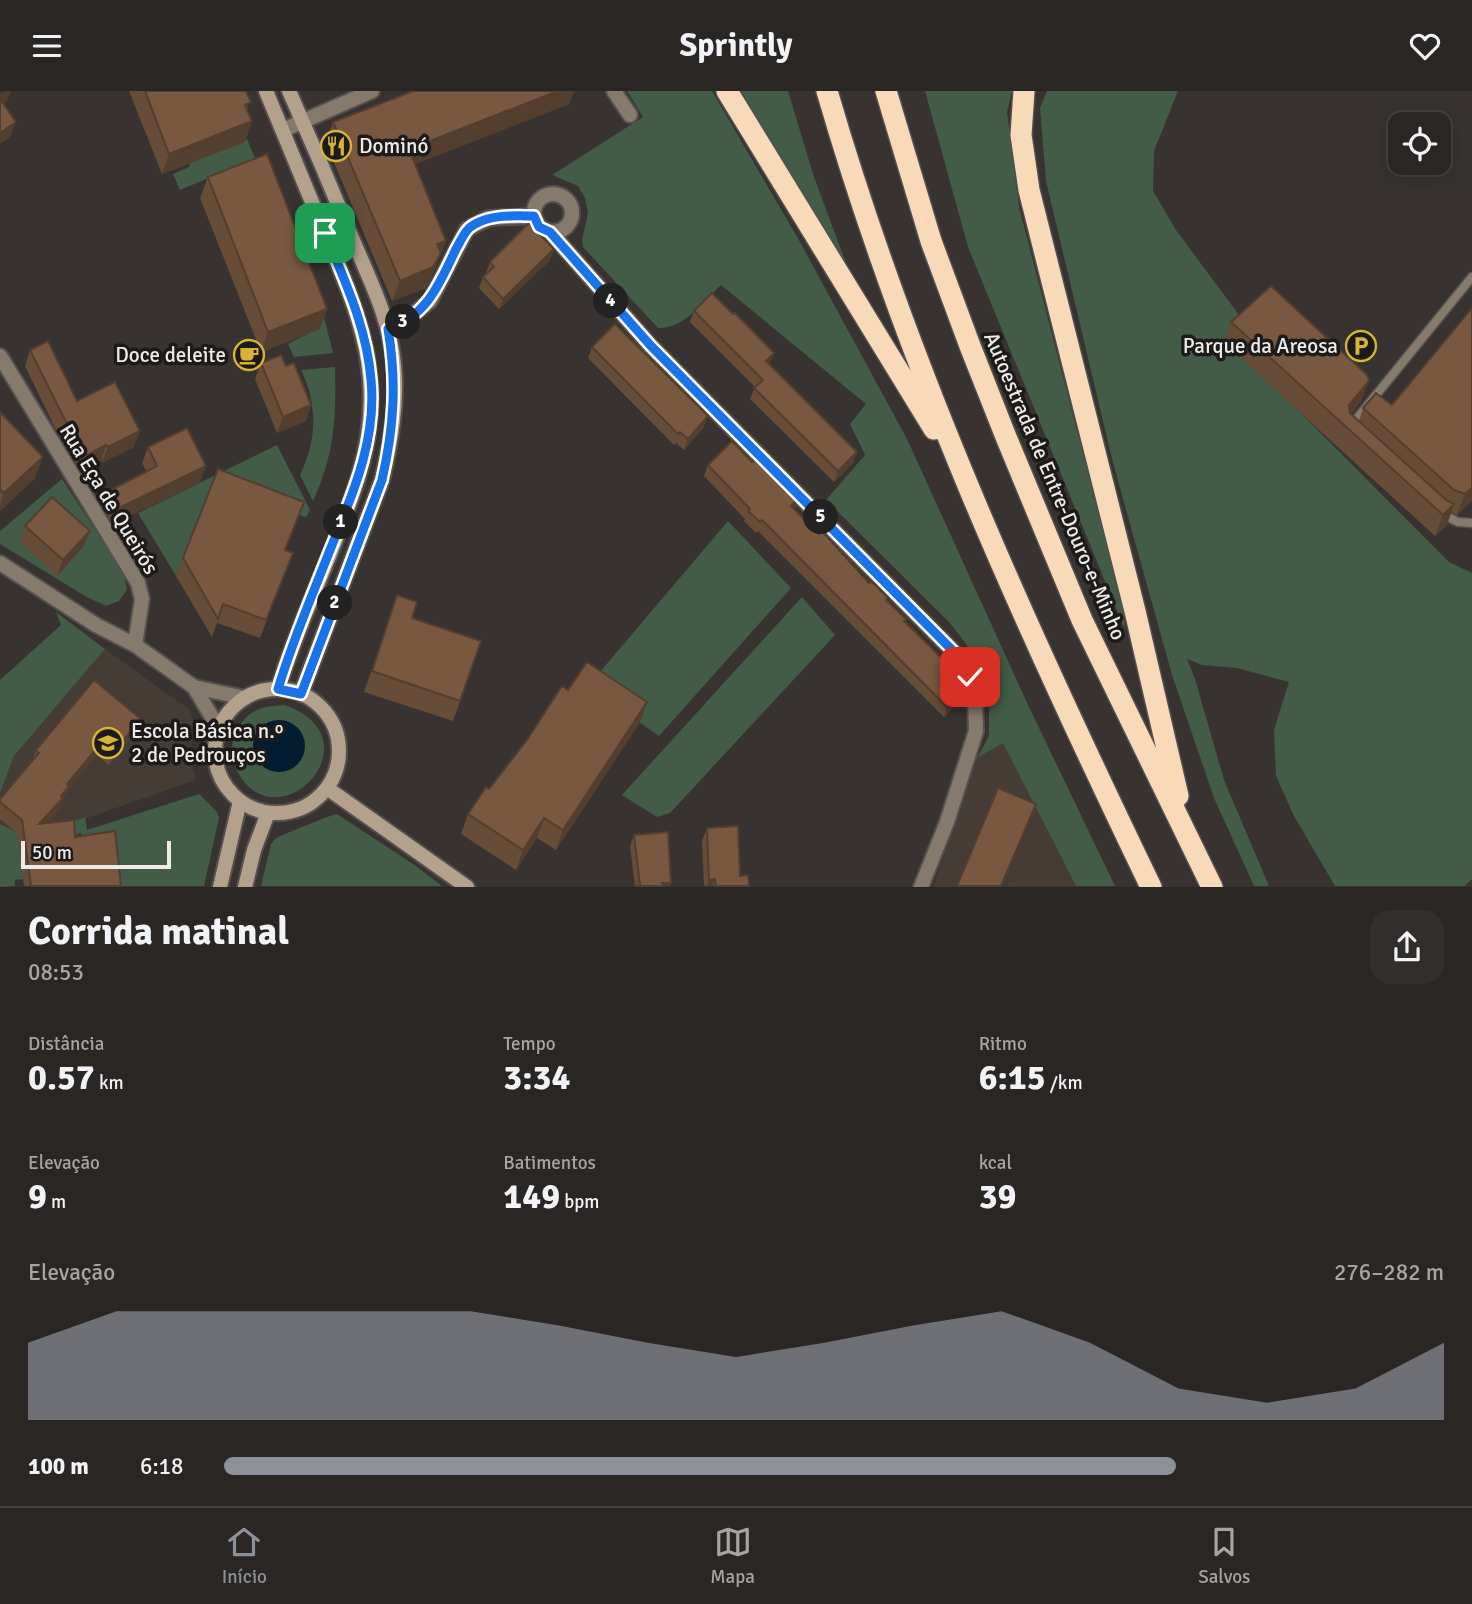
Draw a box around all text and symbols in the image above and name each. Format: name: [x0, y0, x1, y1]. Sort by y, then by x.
text: Sprintly: [680, 26, 792, 65]
icon: menu: [28, 27, 66, 65]
icon: heart: [1406, 27, 1444, 65]
map controls: [1388, 112, 1451, 175]
button: locate: [1388, 112, 1451, 175]
restaurant icon: Dominó: [319, 129, 353, 163]
place label: Dominó: [359, 133, 428, 159]
pin: [295, 203, 355, 263]
icon: arrive: [306, 214, 344, 252]
pin: 4: [594, 283, 628, 319]
text: 4: [605, 288, 616, 312]
pin: 3: [386, 305, 420, 339]
text: 3: [397, 309, 408, 333]
street label: Autoestrada de Entre-Douro-e-Minho: [978, 328, 1132, 644]
parking icon: Parque da Areosa: [1344, 329, 1378, 363]
place label: Parque da Areosa: [1183, 333, 1338, 359]
cafe icon: Doce deleite: [232, 338, 266, 372]
place label: Doce deleite: [115, 342, 226, 368]
street label: Rua Eça de Queirós: [54, 419, 164, 579]
pin: 5: [804, 499, 838, 535]
text: 5: [815, 504, 826, 528]
pin: 1: [324, 505, 358, 539]
text: 1: [335, 509, 346, 533]
pin: 2: [318, 585, 352, 621]
text: 2: [329, 590, 340, 614]
pin: [940, 647, 1000, 707]
icon: check: [951, 658, 989, 696]
place label: Escola Básica n.º 2 de Pedrouços: [131, 718, 283, 768]
school or university icon: Escola Básica n.º 2 de Pedrouços: [91, 726, 125, 760]
scale bar: [21, 837, 172, 869]
text: 50 m: [32, 841, 72, 865]
text: Corrida matinal: [28, 908, 289, 955]
button: share: [1370, 910, 1444, 984]
text: 08:53: [28, 958, 84, 987]
text: Distância: [28, 1032, 104, 1056]
text: Tempo: [503, 1032, 556, 1056]
text: Ritmo: [979, 1032, 1027, 1056]
text: 0.57: [28, 1056, 95, 1099]
text: 3:34: [503, 1056, 570, 1099]
text: 6:15: [979, 1056, 1046, 1099]
text: km: [95, 1071, 124, 1095]
text: /km: [1046, 1071, 1083, 1095]
text: Elevação: [28, 1151, 100, 1175]
text: Batimentos: [503, 1151, 596, 1175]
text: kcal: [979, 1151, 1012, 1175]
text: 9: [28, 1175, 47, 1218]
text: 149: [503, 1175, 560, 1218]
text: 39: [979, 1175, 1016, 1218]
text: m: [47, 1190, 66, 1214]
text: bpm: [560, 1190, 599, 1214]
text: Elevação: [28, 1258, 115, 1287]
text: 276–282 m: [1334, 1258, 1444, 1287]
text: 100 m: [28, 1452, 89, 1481]
text: 6:18: [140, 1452, 183, 1481]
tab: Início: [222, 1523, 267, 1589]
tab: Mapa: [710, 1523, 755, 1589]
tab: Salvos: [1198, 1523, 1250, 1589]

